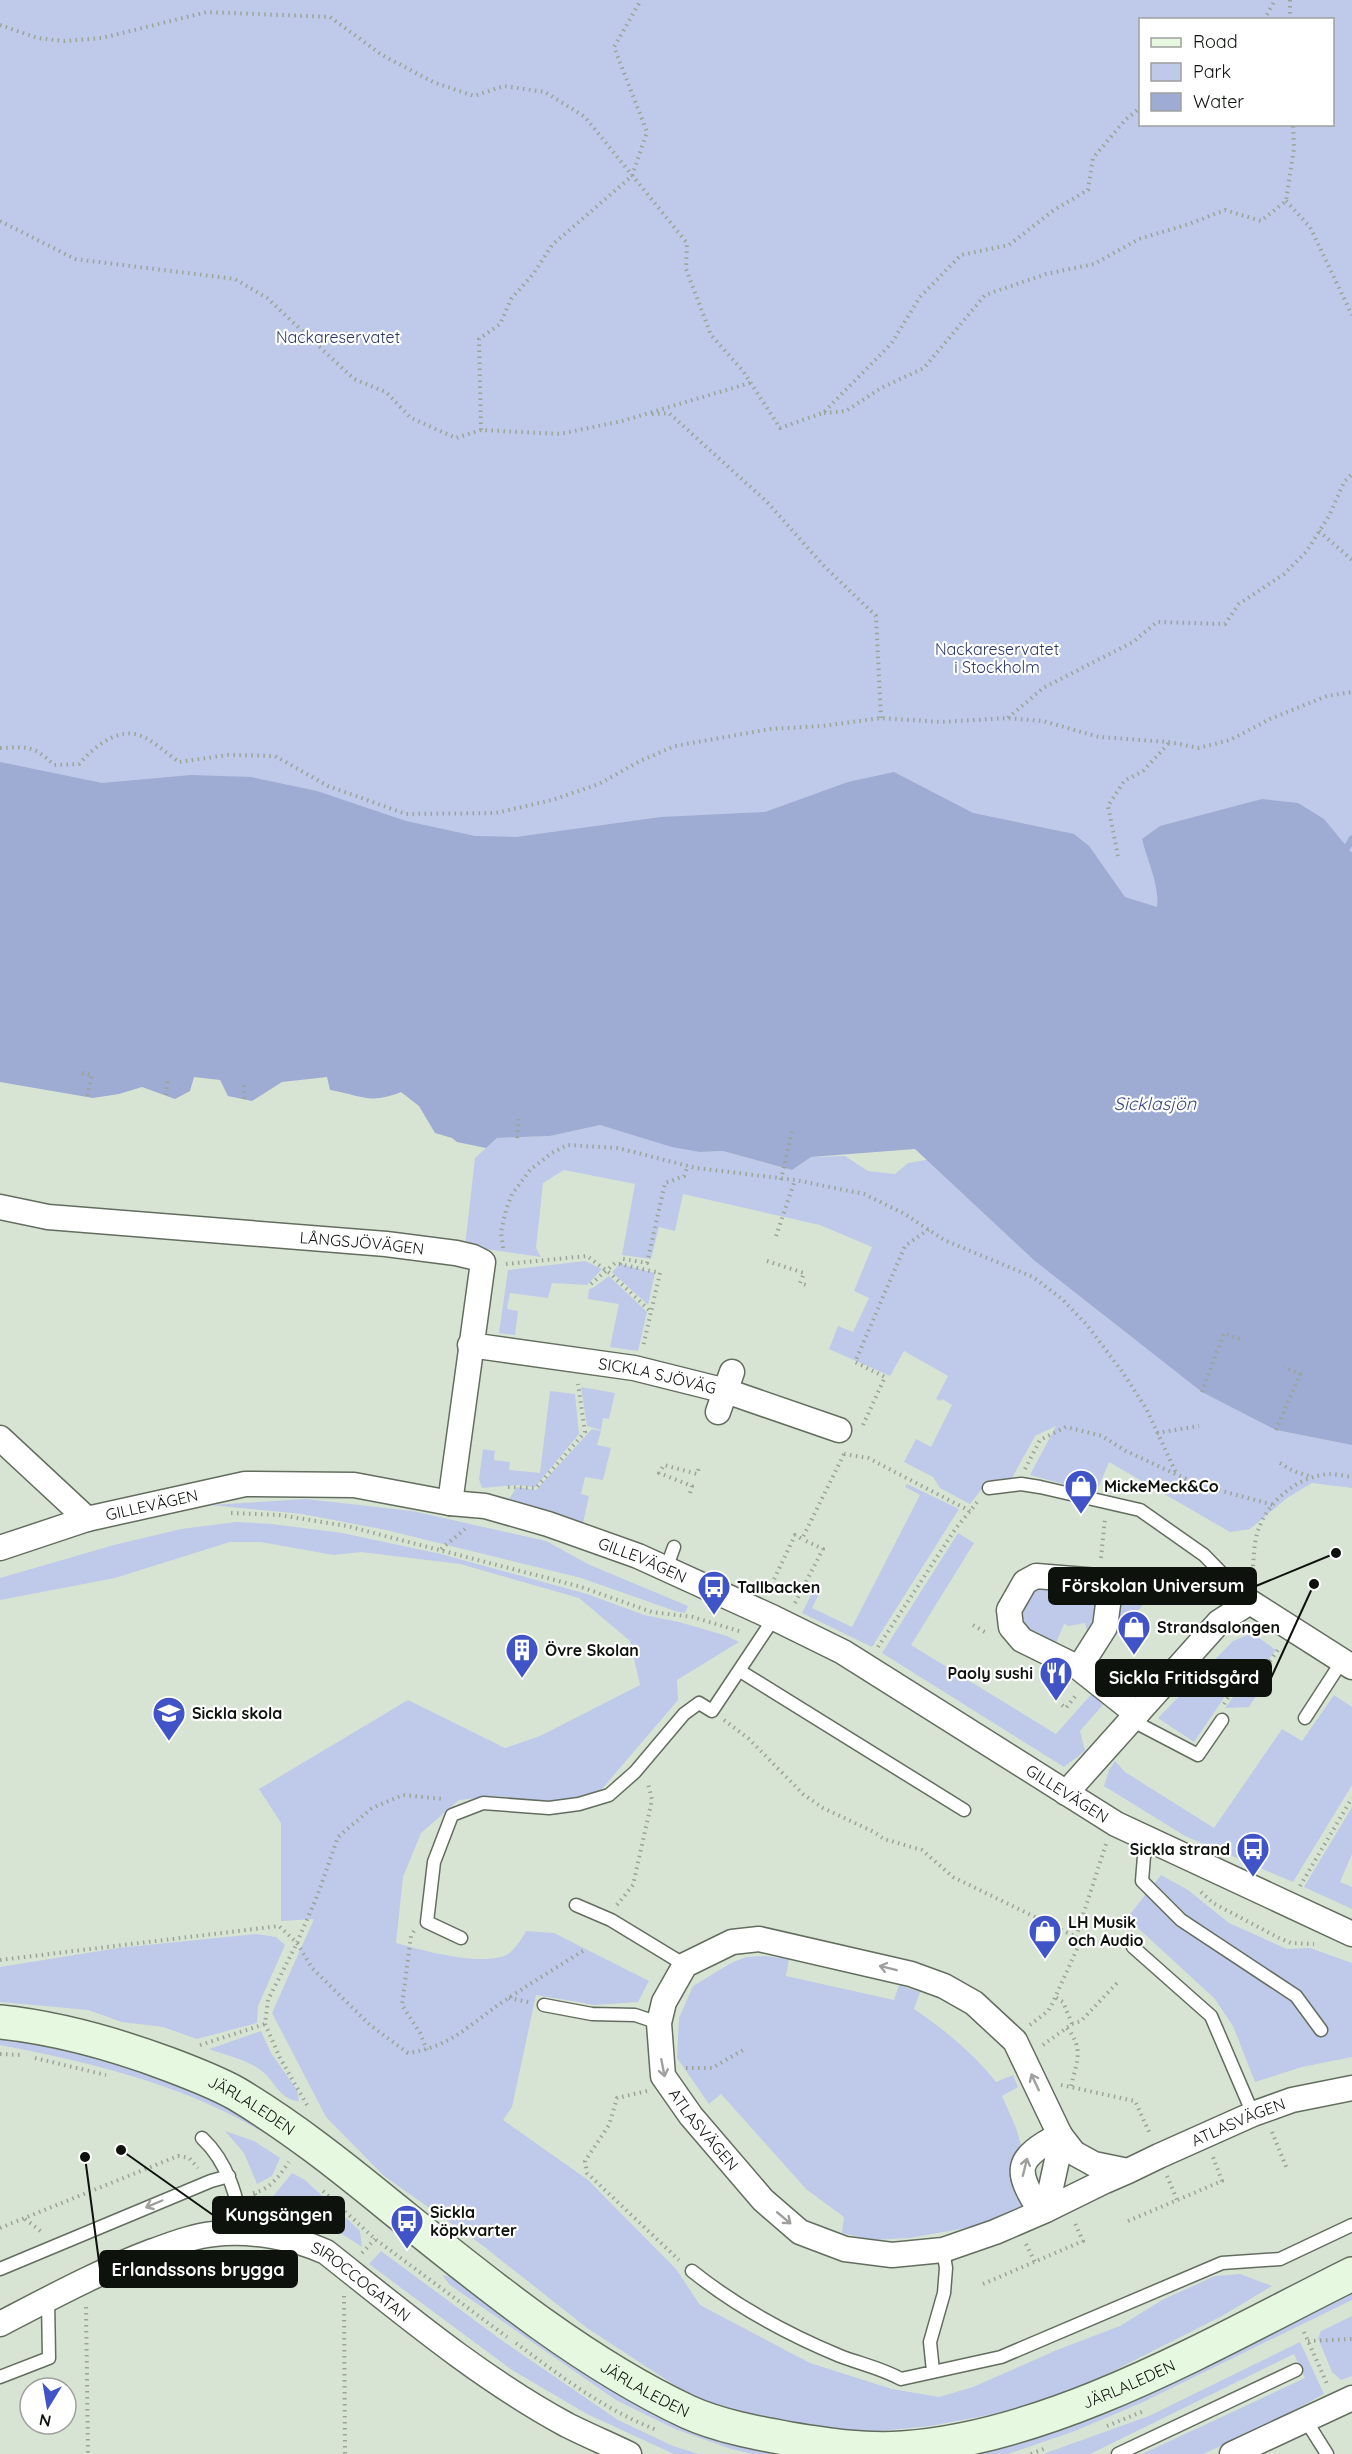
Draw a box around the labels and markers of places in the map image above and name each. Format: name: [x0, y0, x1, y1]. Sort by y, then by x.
shop icon: MickeMeck&Co: [1063, 1468, 1099, 1515]
place label: MickeMeck&Co: [1104, 1476, 1219, 1496]
callout: Förskolan Universum: [1049, 1568, 1256, 1604]
bus stop icon: Tallbacken: [696, 1569, 732, 1616]
place label: Tallbacken: [737, 1577, 820, 1597]
shop icon: Strandsalongen: [1116, 1609, 1152, 1656]
place label: Strandsalongen: [1157, 1617, 1280, 1637]
building icon: Övre Skolan: [504, 1632, 540, 1679]
place label: Övre Skolan: [545, 1640, 639, 1660]
restaurant icon: Paoly sushi: [1038, 1655, 1074, 1702]
callout: Sickla Fritidsgård: [1096, 1660, 1271, 1696]
place label: Paoly sushi: [947, 1663, 1033, 1683]
school or university icon: Sickla skola: [151, 1695, 187, 1742]
place label: Sickla skola: [192, 1703, 282, 1723]
bus stop icon: Sickla strand: [1235, 1831, 1271, 1878]
place label: Sickla strand: [1130, 1839, 1230, 1859]
place label: LH Musik och Audio: [1068, 1912, 1143, 1950]
shop icon: LH Musik och Audio: [1027, 1913, 1063, 1960]
callout: Kungsängen: [213, 2197, 344, 2233]
place label: Sickla köpkvarter: [430, 2202, 517, 2240]
bus stop icon: Sickla köpkvarter: [389, 2203, 425, 2250]
callout: Erlandssons brygga: [100, 2251, 297, 2287]

